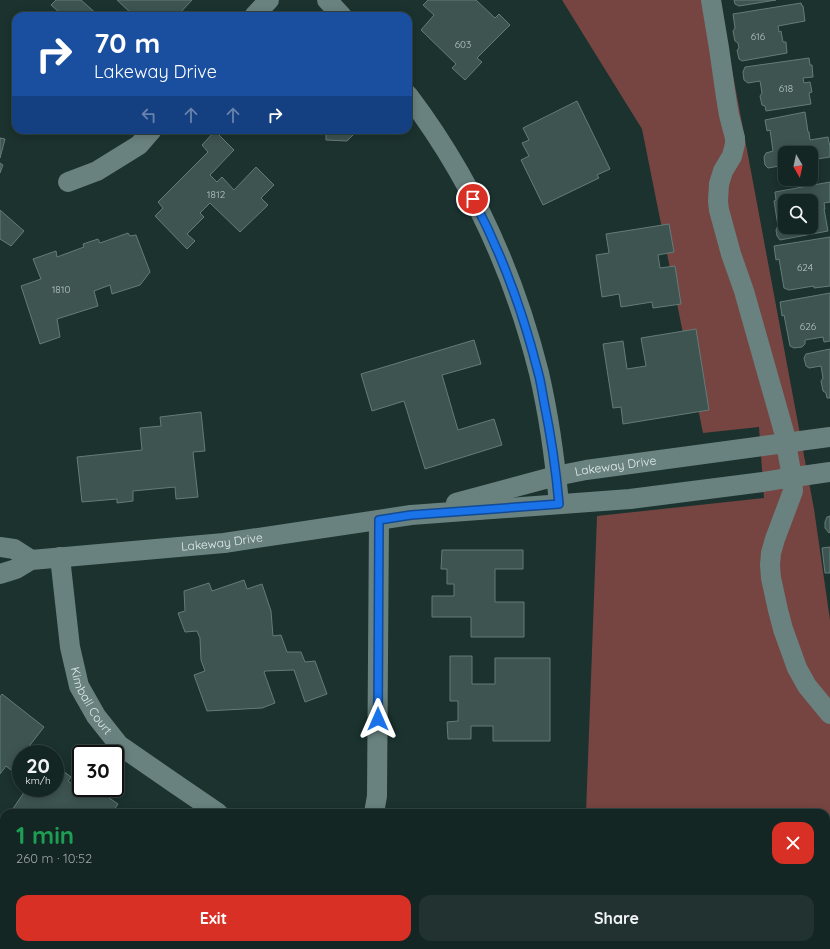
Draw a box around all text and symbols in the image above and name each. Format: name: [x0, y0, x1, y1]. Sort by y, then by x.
text: 70 m: [94, 25, 160, 60]
icon: right: [28, 28, 80, 80]
house number: 616: [751, 30, 766, 43]
house number: 603: [455, 38, 471, 51]
text: Lakeway Drive: [94, 60, 217, 83]
house number: 618: [779, 82, 793, 95]
icon: left: [138, 104, 160, 126]
icon: ahead: [180, 104, 202, 126]
icon: ahead: [222, 104, 244, 126]
icon: right: [264, 104, 286, 126]
north arrow: [778, 146, 818, 186]
map controls: [778, 146, 818, 234]
pin: [456, 182, 490, 216]
house number: 1812: [207, 188, 226, 201]
icon: arrive: [462, 188, 484, 210]
button: search: [778, 194, 818, 234]
house number: 624: [797, 261, 813, 274]
house number: 1810: [52, 283, 70, 296]
house number: 626: [800, 320, 817, 333]
street label: Lakeway Drive: [573, 453, 657, 479]
street label: Lakeway Drive: [180, 529, 264, 554]
street label: Kimball Court: [68, 665, 116, 737]
position arrow: [357, 698, 399, 740]
speed limit sign: 30: [72, 745, 124, 797]
text: 20: [26, 753, 50, 778]
text: km/h: [25, 774, 51, 787]
text: 1 min: [16, 820, 74, 850]
button: close: [772, 822, 814, 864]
text: 260 m · 10:52: [16, 850, 92, 866]
button: Exit: [16, 895, 411, 941]
button: Share: [419, 895, 814, 941]

